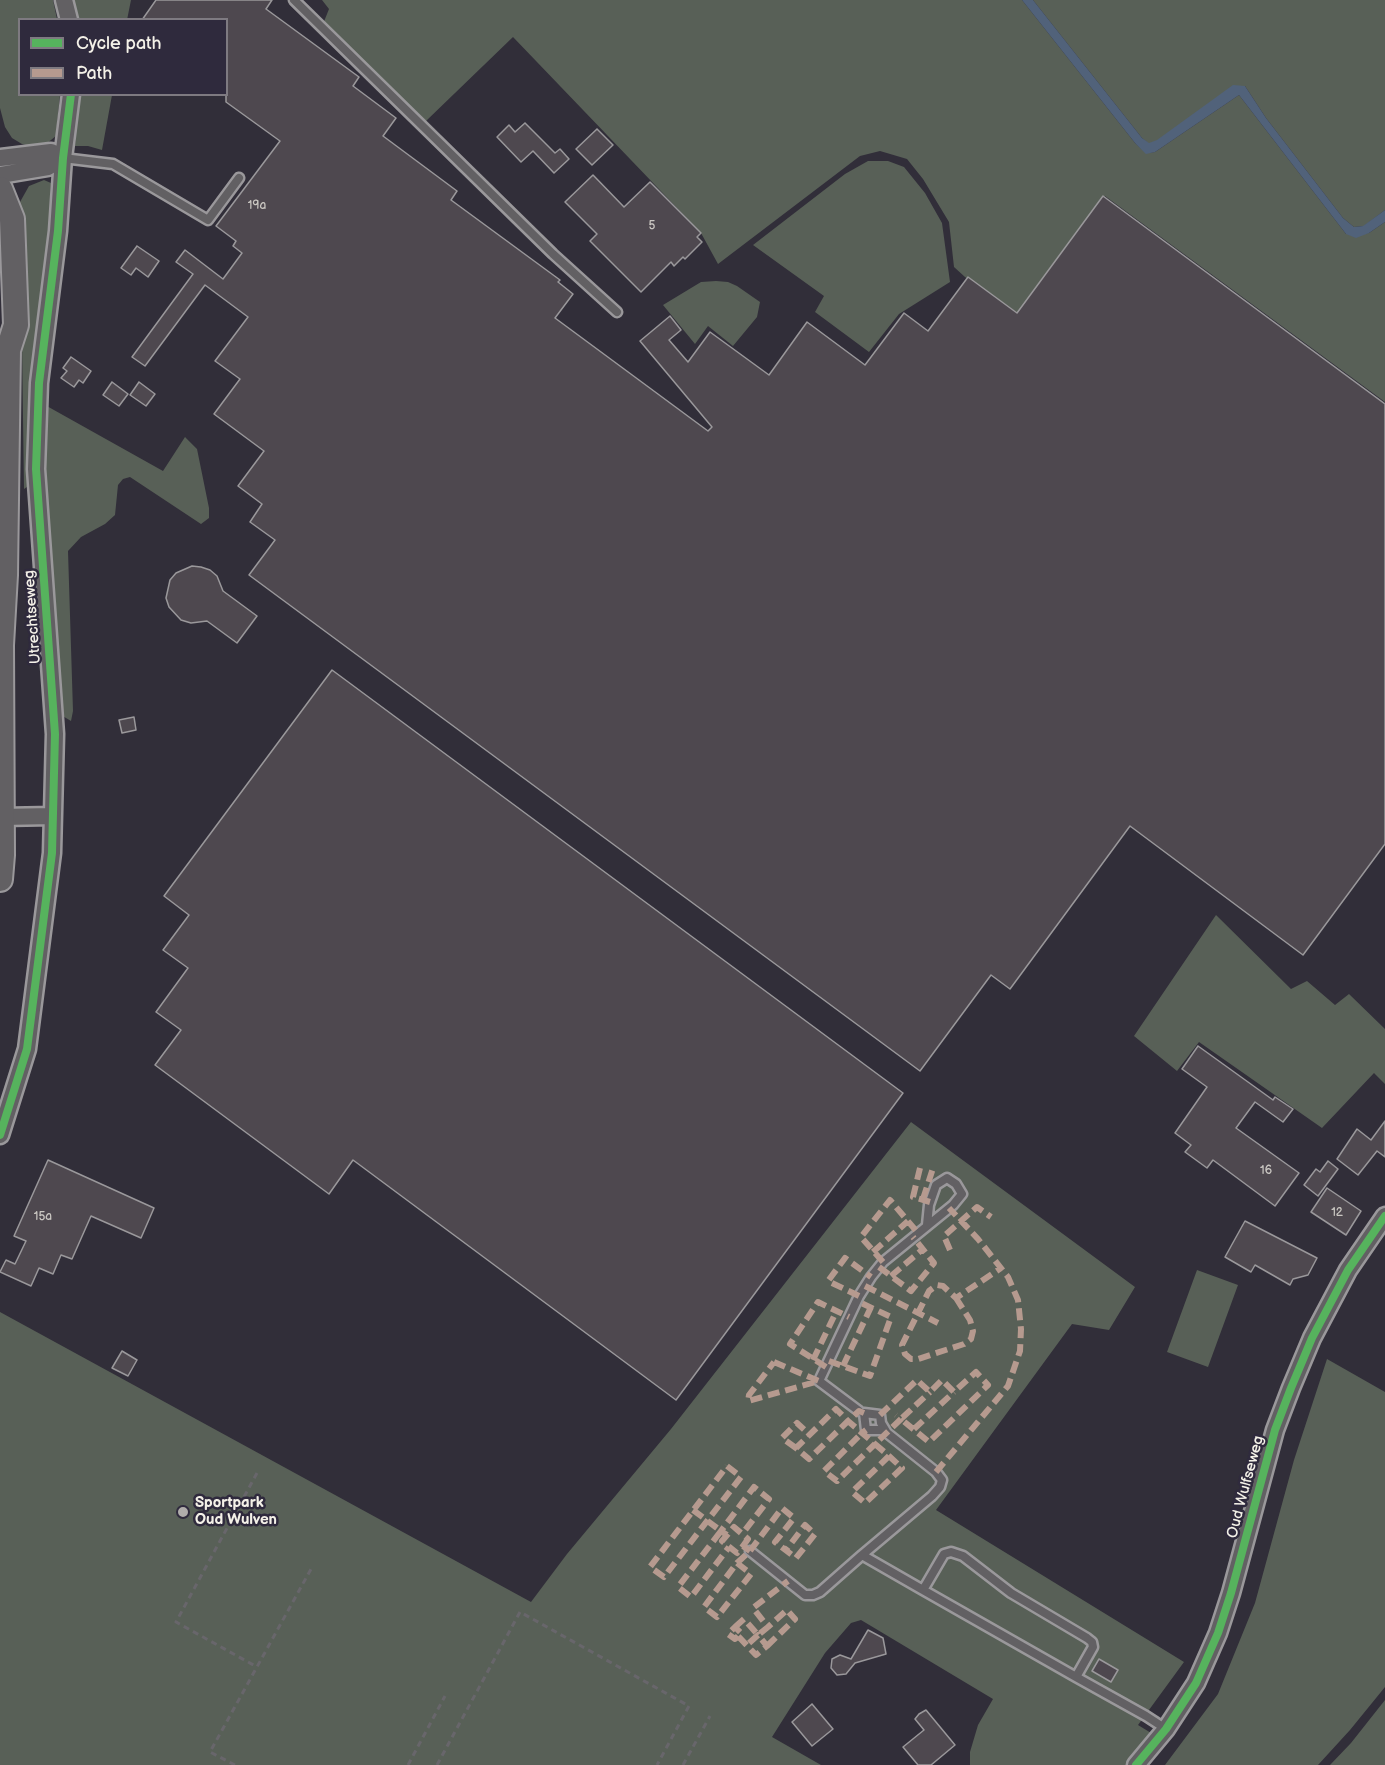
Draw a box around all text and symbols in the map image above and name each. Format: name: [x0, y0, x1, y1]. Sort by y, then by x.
legend: [18, 18, 228, 96]
text: Cycle path: [76, 33, 162, 54]
text: Path: [76, 63, 112, 84]
house number: 19a: [248, 199, 266, 213]
house number: 5: [649, 219, 655, 233]
street label: Utrechtseweg: [21, 569, 45, 665]
house number: 16: [1260, 1164, 1272, 1178]
house number: 12: [1331, 1206, 1343, 1220]
house number: 15a: [34, 1210, 52, 1224]
street label: Oud Wulfseweg: [1224, 1434, 1268, 1540]
place label: Sportpark Oud Wulven: [195, 1494, 277, 1529]
marker: Sportpark Oud Wulven: [176, 1505, 190, 1519]

